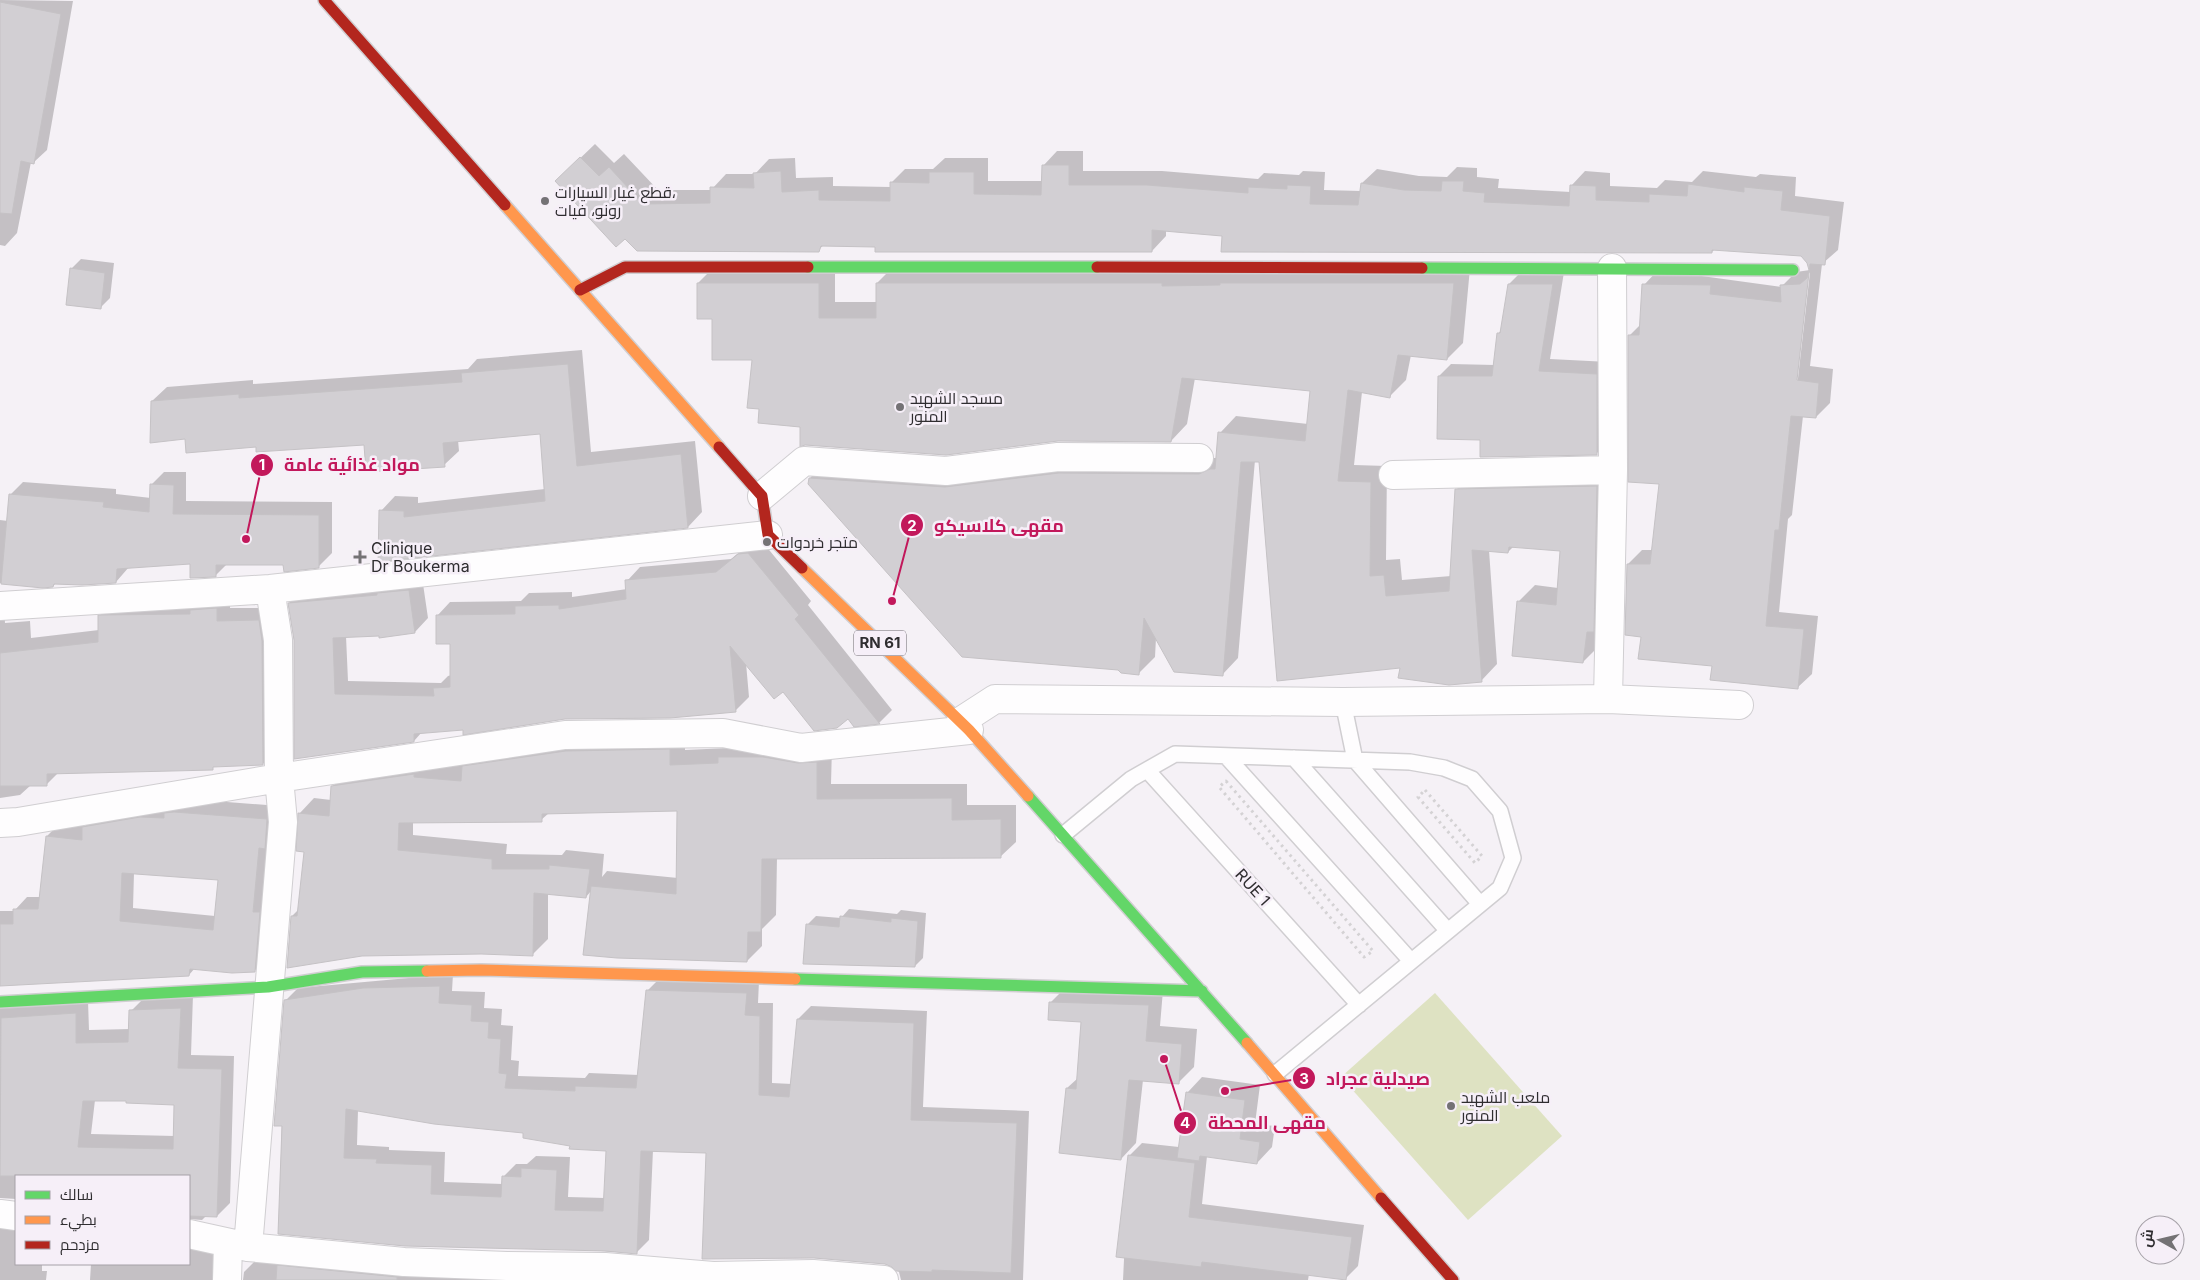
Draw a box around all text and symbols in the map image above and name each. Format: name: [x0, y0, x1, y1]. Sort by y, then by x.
place label: قطع غيار السيارات، رونو، فيات: [555, 182, 676, 220]
marker: قطع غيار السيارات، رونو، فيات: [539, 195, 551, 207]
place label: مسجد الشهيد المنور: [909, 388, 1003, 426]
marker: مسجد الشهيد المنور: [894, 401, 906, 413]
callout: مواد غذائية عامة: [249, 448, 430, 481]
text: مواد غذائية عامة: [284, 454, 420, 476]
text: 1: [259, 455, 265, 474]
callout: مقهى كلاسيكو: [899, 509, 1074, 542]
text: مقهى كلاسيكو: [934, 515, 1064, 537]
text: 2: [907, 516, 917, 535]
place label: متجر خردوات: [777, 532, 858, 552]
marker: متجر خردوات: [761, 536, 773, 548]
place label: Clinique Dr Boukerma: [371, 538, 470, 576]
marker: Clinique Dr Boukerma: [353, 550, 367, 564]
road number: RN 61: [854, 630, 906, 656]
street label: RUE 1: [1231, 864, 1275, 910]
callout: صيدلية عجراد: [1291, 1062, 1440, 1095]
text: صيدلية عجراد: [1326, 1068, 1430, 1090]
text: 3: [1299, 1069, 1309, 1088]
place label: ملعب الشهيد المنور: [1460, 1087, 1550, 1125]
marker: ملعب الشهيد المنور: [1445, 1100, 1457, 1112]
callout: مقهى المحطة: [1173, 1106, 1336, 1139]
text: مقهى المحطة: [1208, 1112, 1326, 1134]
text: 4: [1180, 1113, 1190, 1132]
legend: [15, 1175, 190, 1265]
text: سالك: [60, 1185, 93, 1204]
text: بطيء: [60, 1210, 97, 1232]
north arrow: [2135, 1215, 2185, 1265]
text: ش: [2137, 1228, 2157, 1248]
text: مزدحم: [60, 1235, 100, 1255]

